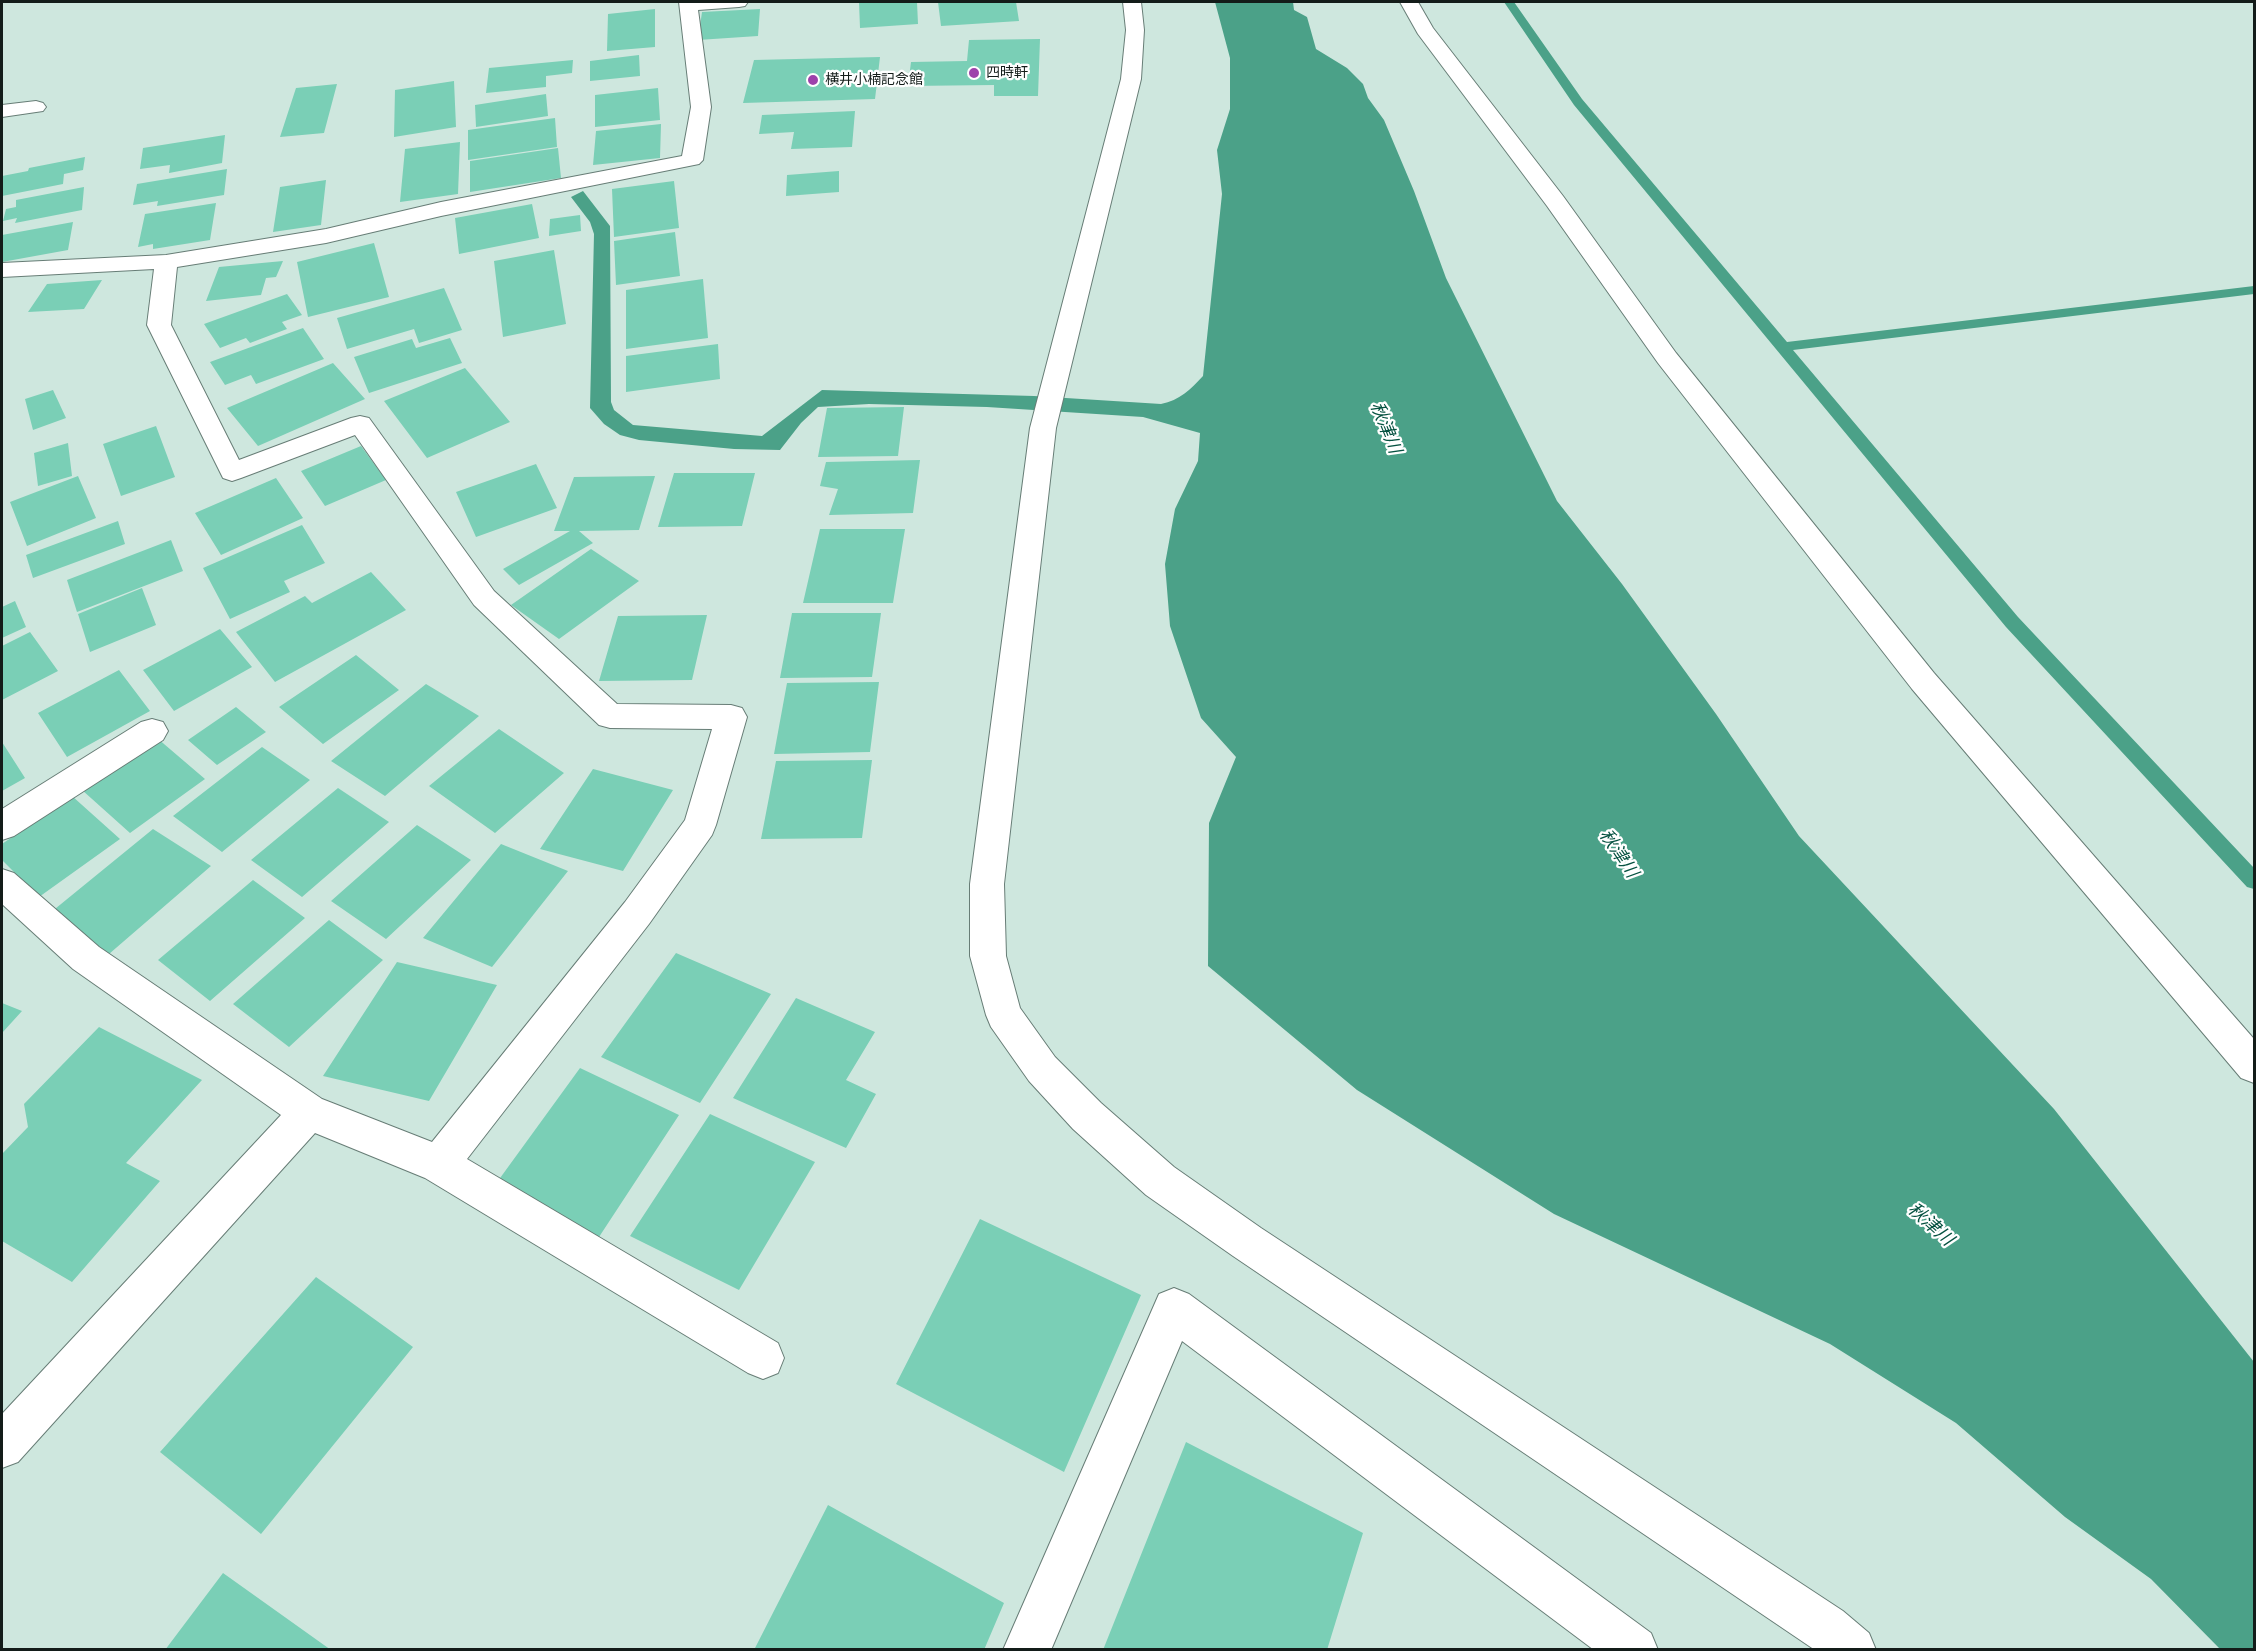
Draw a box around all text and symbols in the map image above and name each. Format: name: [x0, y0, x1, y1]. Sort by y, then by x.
place label: 四時軒: [986, 65, 1028, 81]
marker: 四時軒: [967, 66, 981, 80]
place label: 横井小楠記念館: [825, 72, 923, 88]
marker: 横井小楠記念館: [806, 73, 820, 87]
water label: 秋津川: [1365, 399, 1405, 457]
water label: 秋津川: [1594, 826, 1642, 882]
water label: 秋津川: [1903, 1199, 1957, 1251]

